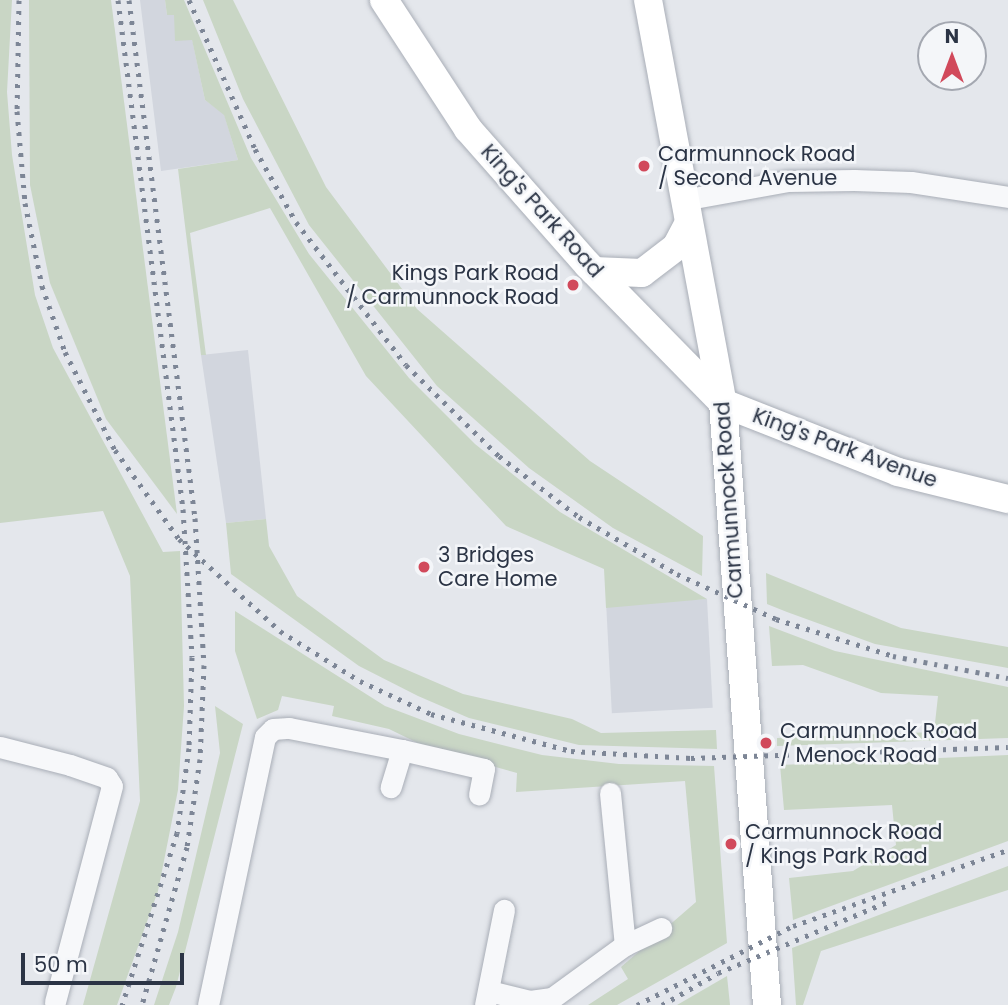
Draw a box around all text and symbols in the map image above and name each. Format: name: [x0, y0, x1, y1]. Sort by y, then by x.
north arrow: [917, 21, 987, 91]
text: N: [945, 23, 959, 50]
street label: King's Park Road: [476, 139, 608, 283]
place label: Carmunnock Road / Second Avenue: [658, 141, 855, 191]
marker: Carmunnock Road / Second Avenue: [636, 158, 652, 174]
place label: Kings Park Road / Carmunnock Road: [346, 260, 559, 310]
marker: Kings Park Road / Carmunnock Road: [565, 277, 581, 293]
street label: Carmunnock Road: [710, 401, 748, 599]
street label: King's Park Avenue: [749, 403, 941, 493]
place label: 3 Bridges Care Home: [438, 542, 557, 592]
marker: 3 Bridges Care Home: [416, 559, 432, 575]
place label: Carmunnock Road / Menock Road: [780, 718, 977, 768]
marker: Carmunnock Road / Menock Road: [758, 735, 774, 751]
place label: Carmunnock Road / Kings Park Road: [745, 819, 942, 869]
marker: Carmunnock Road / Kings Park Road: [723, 836, 739, 852]
scale bar: [24, 939, 187, 983]
text: 50 m: [34, 950, 88, 979]

